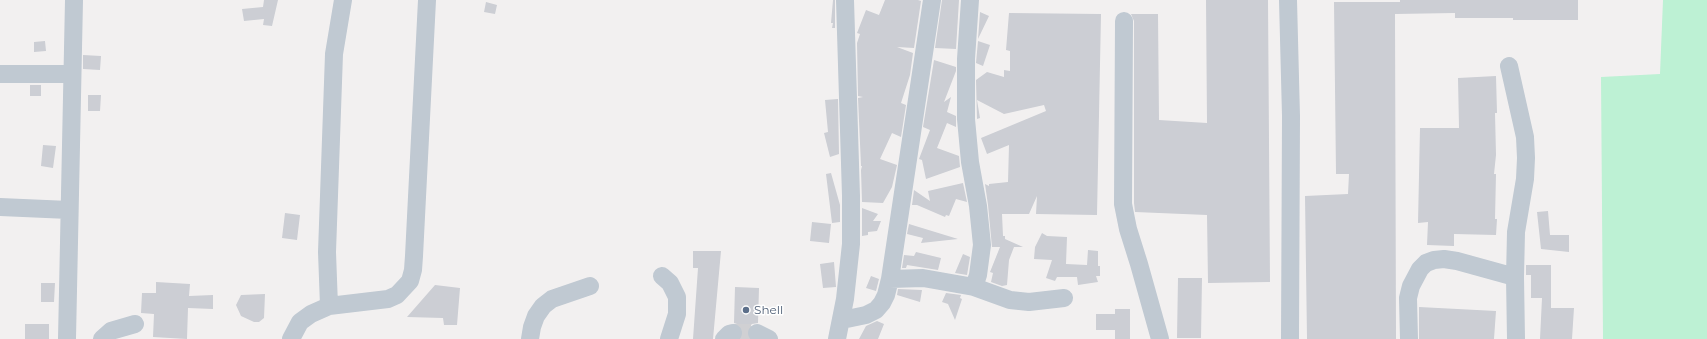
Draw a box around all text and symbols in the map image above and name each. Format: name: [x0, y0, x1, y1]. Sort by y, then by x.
place label: Shell: [754, 303, 783, 317]
marker: Shell: [741, 305, 751, 315]

